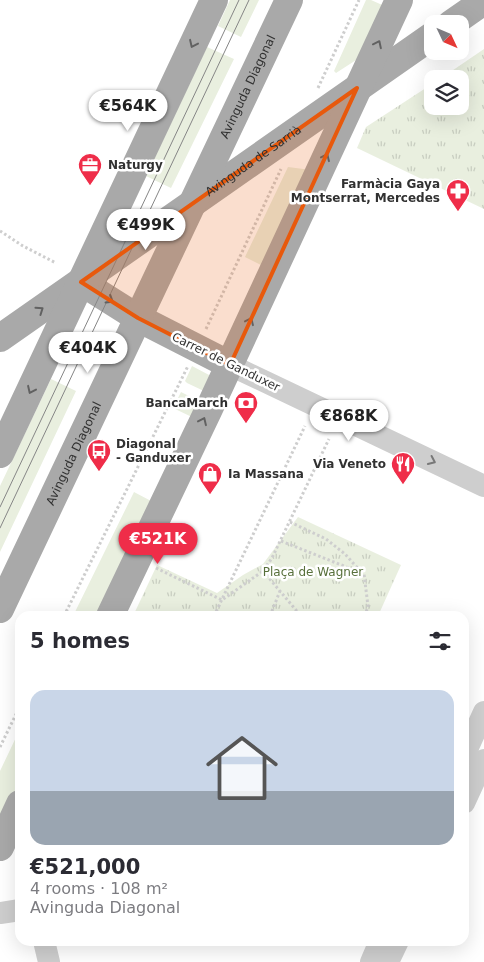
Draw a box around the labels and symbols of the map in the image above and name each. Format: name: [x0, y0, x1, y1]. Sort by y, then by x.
north arrow: [424, 15, 469, 60]
street label: Avinguda Diagonal: [217, 33, 278, 141]
one-way arrow: [189, 39, 199, 48]
one-way arrow: [372, 40, 382, 49]
pin: €564K: [93, 90, 163, 132]
street label: Avinguda de Sarrià: [203, 123, 304, 199]
office icon: Naturgy: [77, 152, 103, 186]
one-way arrow: [320, 153, 331, 162]
place label: Naturgy: [108, 158, 163, 172]
place label: Farmàcia Gaya Montserrat, Mercedes: [291, 177, 440, 205]
pharmacy icon: Farmàcia Gaya Montserrat, Mercedes: [445, 178, 471, 212]
pin: €499K: [111, 208, 181, 251]
one-way arrow: [104, 294, 113, 303]
one-way arrow: [34, 307, 44, 316]
one-way arrow: [244, 317, 254, 326]
street label: Carrer de Ganduxer: [170, 330, 282, 394]
pin: €404K: [53, 332, 123, 374]
one-way arrow: [26, 385, 37, 394]
bank icon: BancaMarch: [233, 390, 259, 424]
place label: BancaMarch: [145, 396, 228, 410]
street label: Avinguda Diagonal: [43, 400, 104, 508]
pin: €868K: [314, 400, 384, 442]
one-way arrow: [197, 417, 208, 426]
place label: Diagonal - Ganduxer: [116, 437, 191, 465]
bus stop icon: Diagonal - Ganduxer: [86, 438, 112, 472]
restaurant icon: Via Veneto: [390, 451, 416, 485]
one-way arrow: [427, 454, 436, 465]
place label: Via Veneto: [313, 457, 386, 471]
shop icon: Ia Massana: [197, 461, 223, 495]
place label: Ia Massana: [228, 467, 304, 481]
pin: €521K: [123, 522, 193, 565]
park label: Plaça de Wagner: [263, 565, 363, 579]

